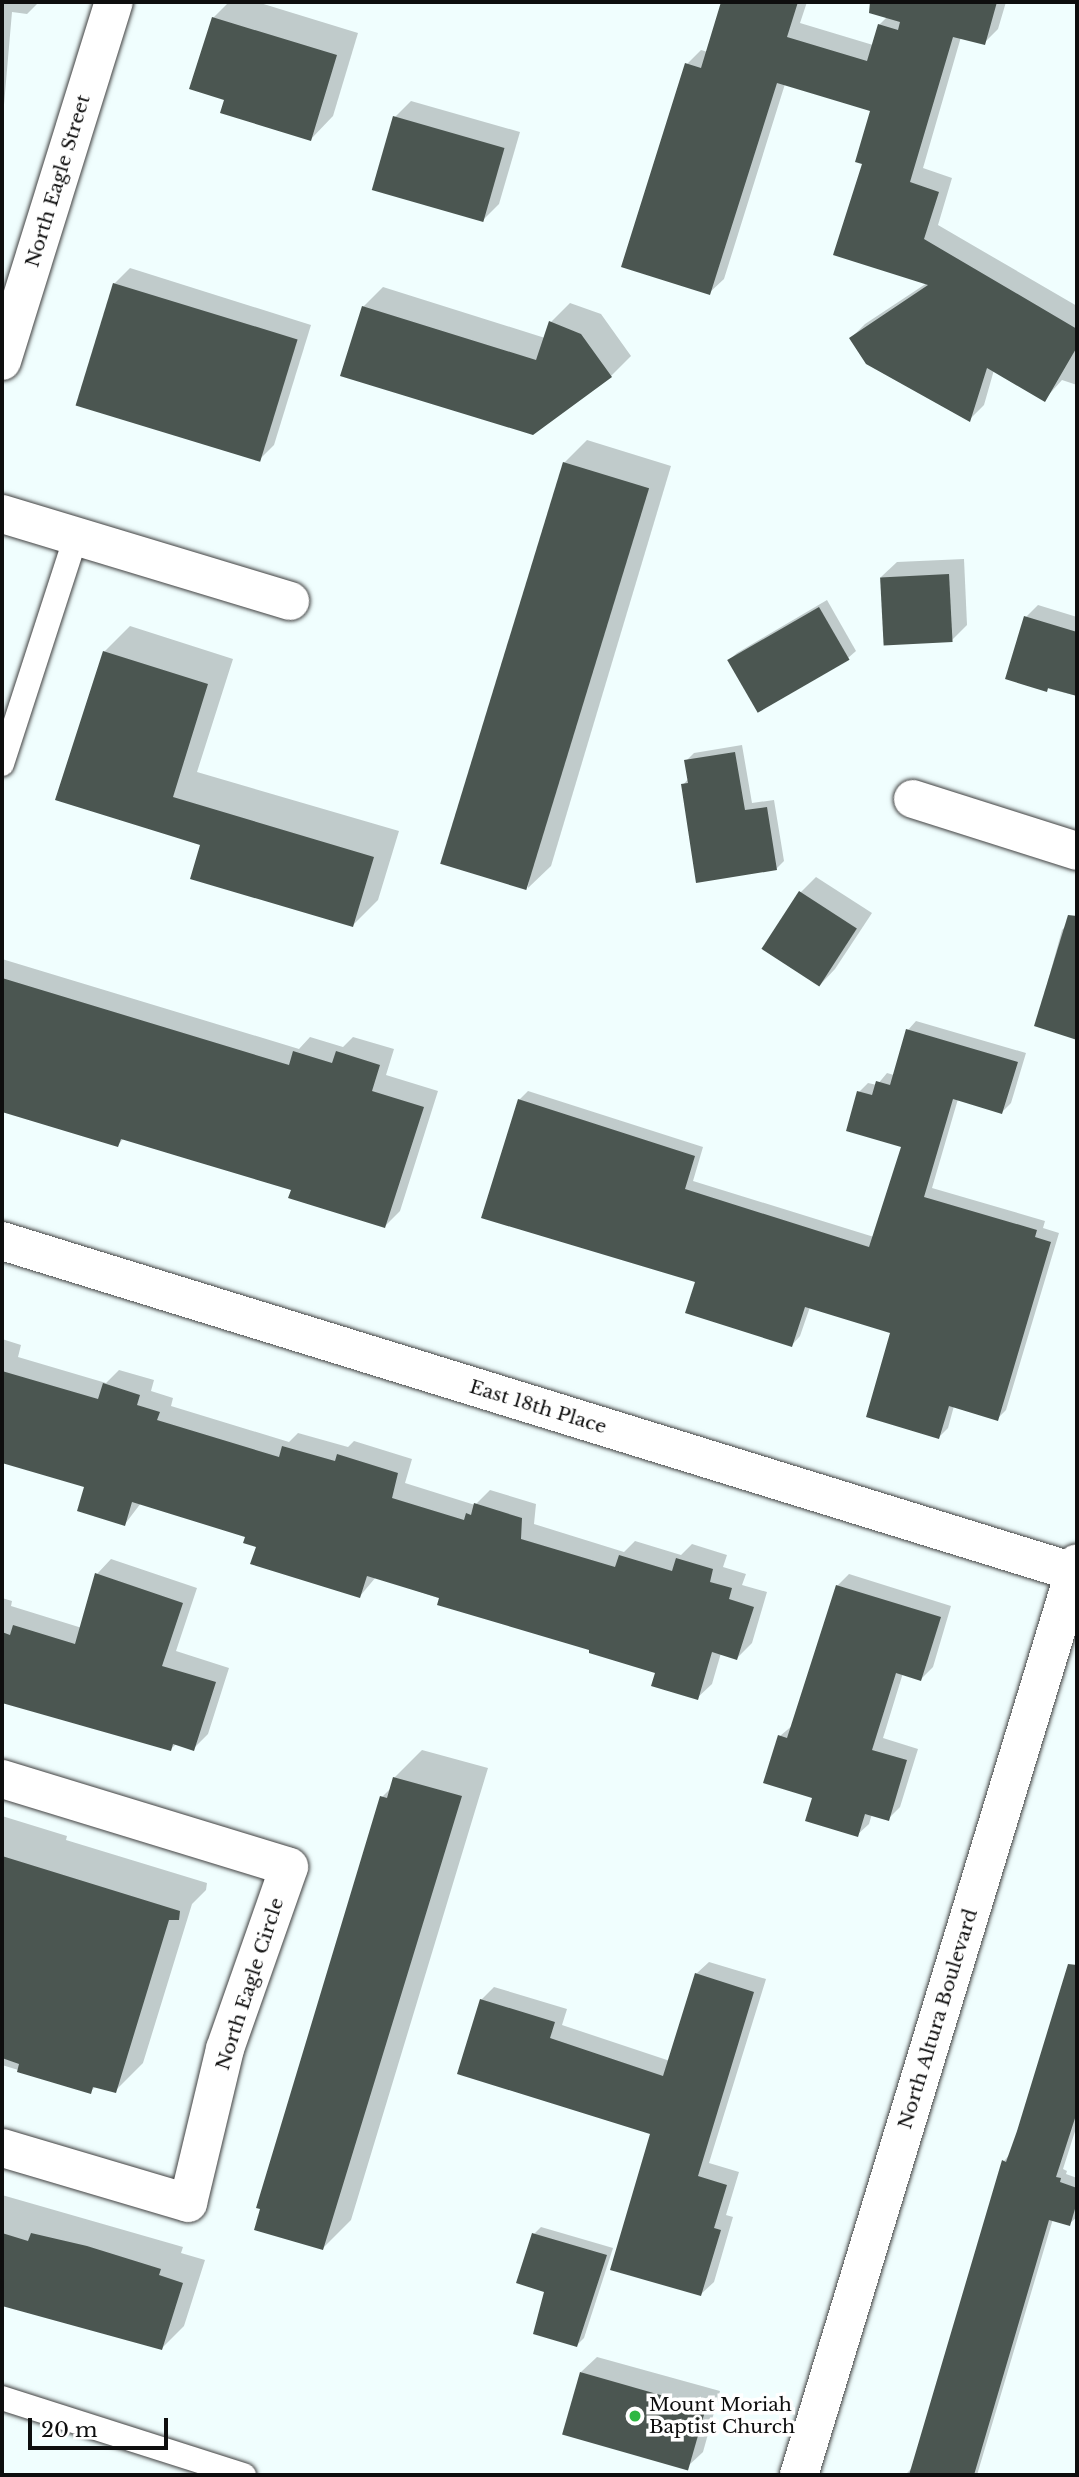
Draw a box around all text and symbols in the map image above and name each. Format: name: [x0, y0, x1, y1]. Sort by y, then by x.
street label: North Eagle Street: [21, 92, 95, 270]
street label: East 18th Place: [467, 1375, 609, 1439]
street label: North Eagle Circle: [211, 1895, 289, 2073]
street label: North Altura Boulevard: [894, 1906, 982, 2132]
place label: Mount Moriah Baptist Church: [649, 2394, 795, 2438]
scale bar: [32, 2404, 172, 2448]
marker: Mount Moriah Baptist Church: [627, 2408, 643, 2424]
text: 20 m: [41, 2417, 98, 2443]

